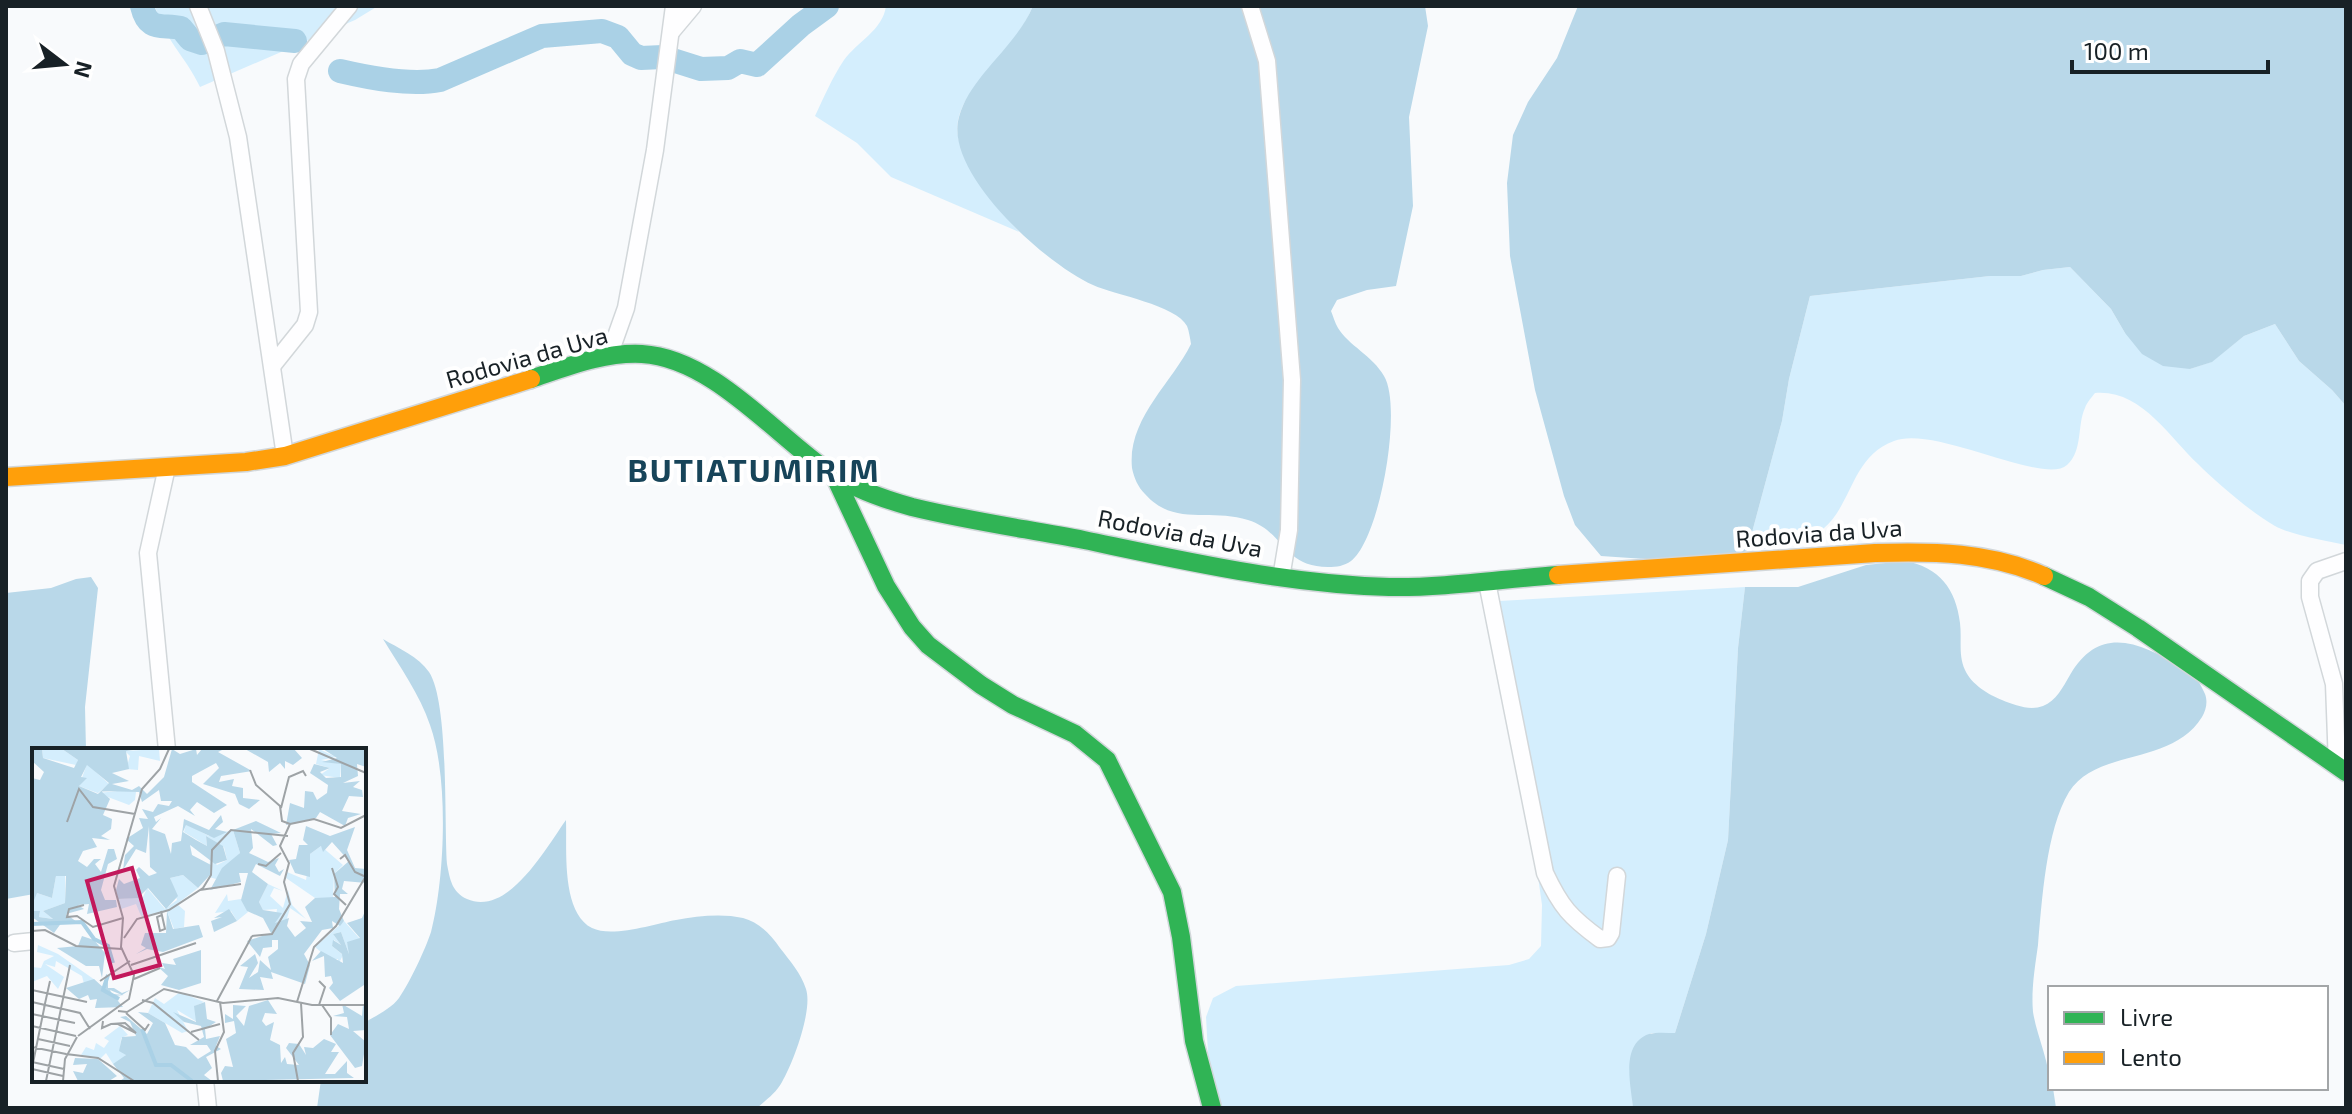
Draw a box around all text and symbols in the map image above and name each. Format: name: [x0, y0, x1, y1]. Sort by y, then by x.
north arrow: [24, 24, 104, 104]
scale bar: [2072, 24, 2268, 74]
text: 100 m: [2084, 36, 2149, 65]
text: N: [70, 59, 99, 81]
street label: Rodovia da Uva: [442, 320, 611, 393]
district label: BUTIATUMIRIM: [627, 450, 881, 488]
street label: Rodovia da Uva: [1096, 502, 1265, 563]
street label: Rodovia da Uva: [1735, 512, 1903, 553]
inset map: [32, 748, 366, 1082]
legend: [2048, 986, 2328, 1090]
text: Livre: [2120, 1002, 2173, 1031]
text: Lento: [2120, 1042, 2182, 1071]

